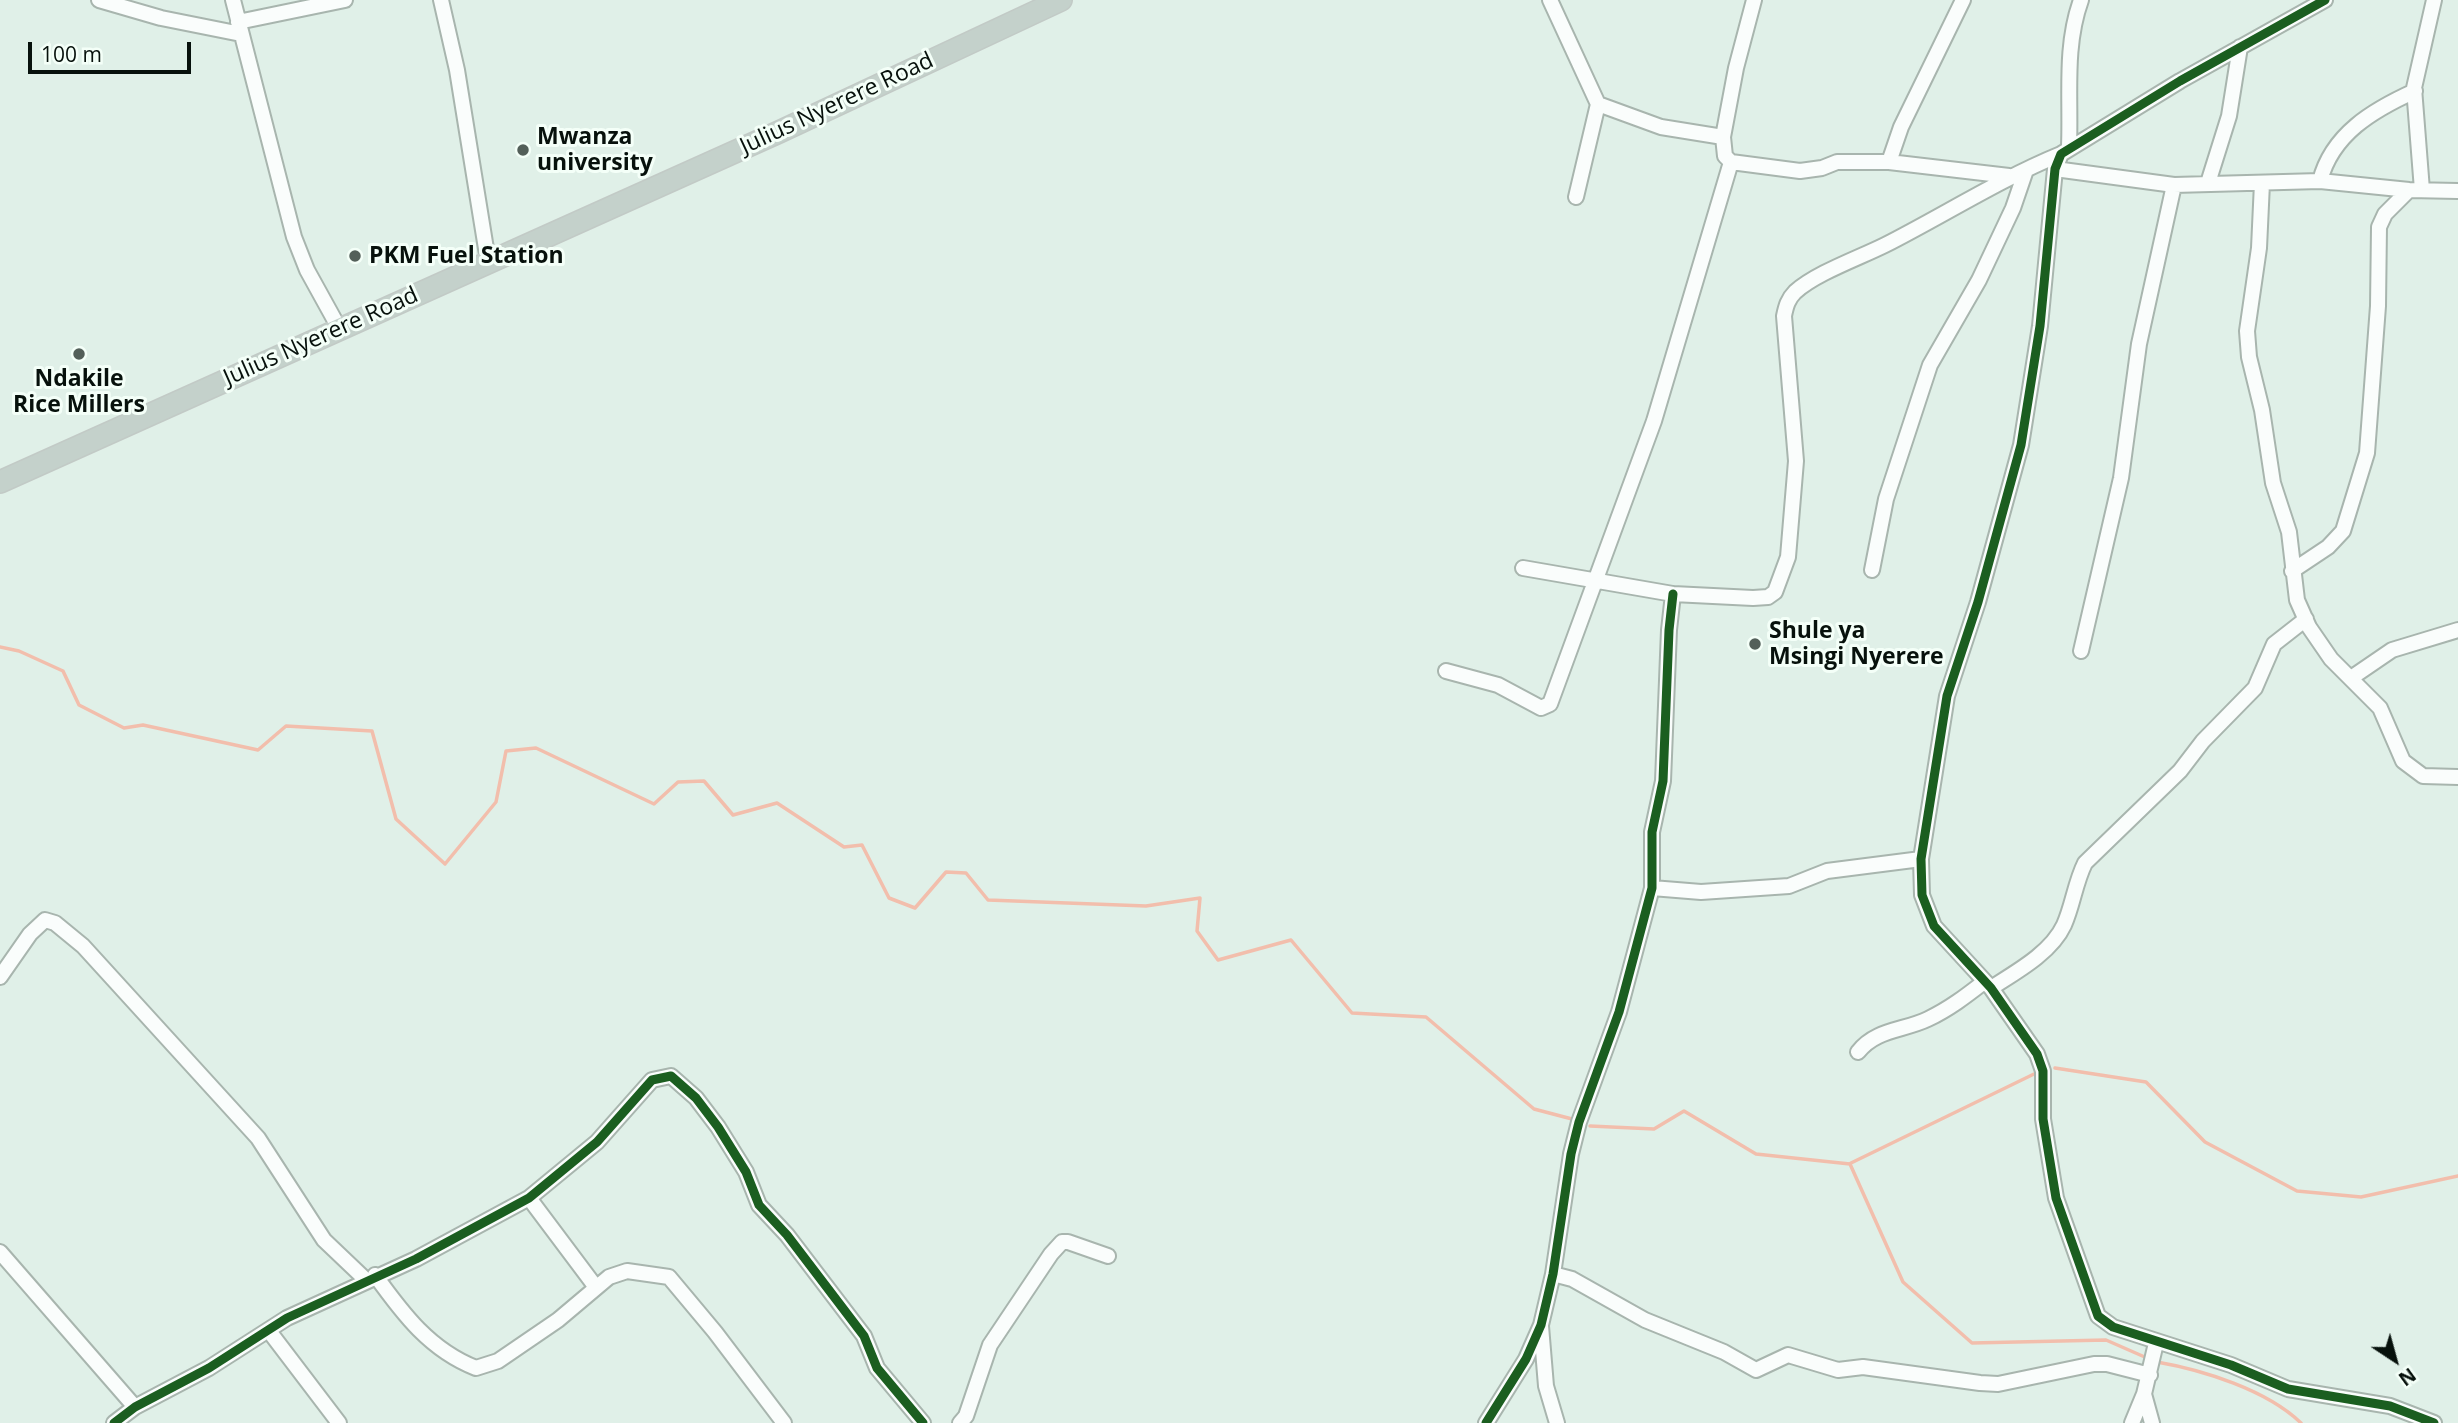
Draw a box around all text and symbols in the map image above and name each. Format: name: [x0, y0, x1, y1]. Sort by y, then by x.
scale bar: [32, 28, 194, 72]
text: 100 m: [41, 40, 102, 68]
street label: Julius Nyerere Road: [736, 47, 938, 161]
place label: Mwanza university: [537, 123, 653, 177]
marker: Mwanza university: [515, 142, 531, 158]
place label: PKM Fuel Station: [369, 242, 564, 270]
marker: PKM Fuel Station: [347, 248, 363, 264]
street label: Julius Nyerere Road: [219, 282, 423, 392]
marker: Ndakile Rice Millers: [71, 346, 87, 362]
place label: Ndakile Rice Millers: [13, 365, 145, 419]
place label: Shule ya Msingi Nyerere: [1769, 617, 1944, 671]
marker: Shule ya Msingi Nyerere: [1747, 636, 1763, 652]
north arrow: [2360, 1325, 2430, 1395]
text: N: [2393, 1362, 2421, 1392]

